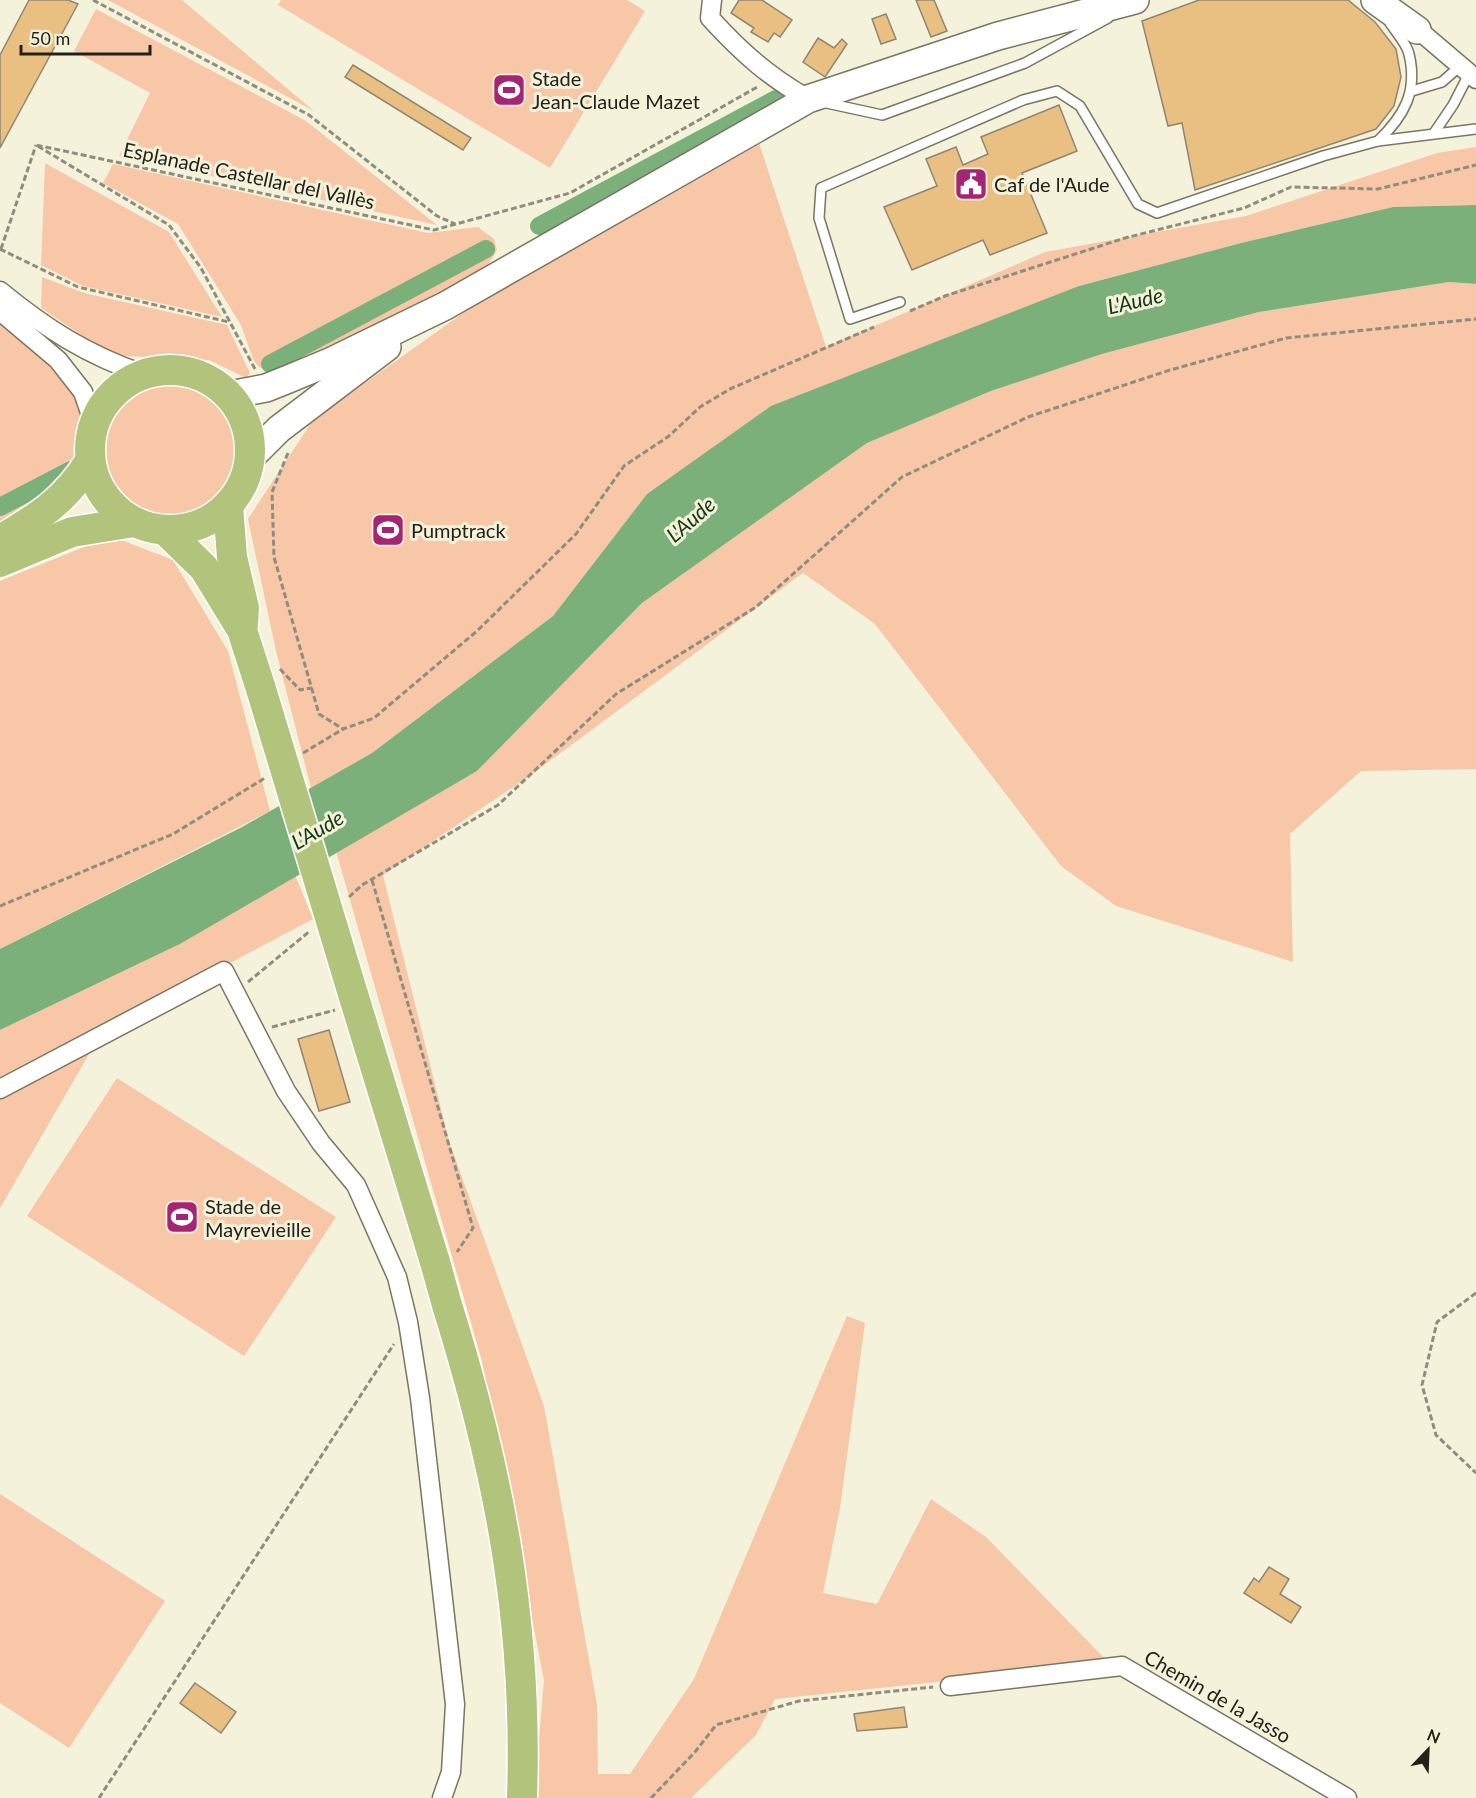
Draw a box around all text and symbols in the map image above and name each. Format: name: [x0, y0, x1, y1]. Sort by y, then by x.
scale bar: [21, 18, 150, 56]
text: 50 m: [30, 27, 70, 49]
place label: Stade Jean-Claude Mazet: [532, 66, 700, 113]
sports icon: Stade Jean-Claude Mazet: [491, 72, 527, 108]
street label: Esplanade Castellar del Vallès: [121, 137, 377, 213]
public building icon: Caf de l'Aude: [953, 166, 989, 202]
place label: Caf de l'Aude: [994, 172, 1110, 196]
water label: L'Aude: [1105, 282, 1165, 318]
water label: L'Aude: [661, 491, 719, 547]
sports icon: Pumptrack: [370, 512, 406, 548]
place label: Pumptrack: [411, 518, 506, 542]
water label: L'Aude: [286, 804, 348, 854]
place label: Stade de Mayrevieille: [205, 1194, 311, 1241]
sports icon: Stade de Mayrevieille: [164, 1199, 200, 1235]
street label: Chemin de la Jasso: [1140, 1644, 1296, 1748]
north arrow: [1398, 1720, 1458, 1780]
text: N: [1425, 1725, 1443, 1747]

